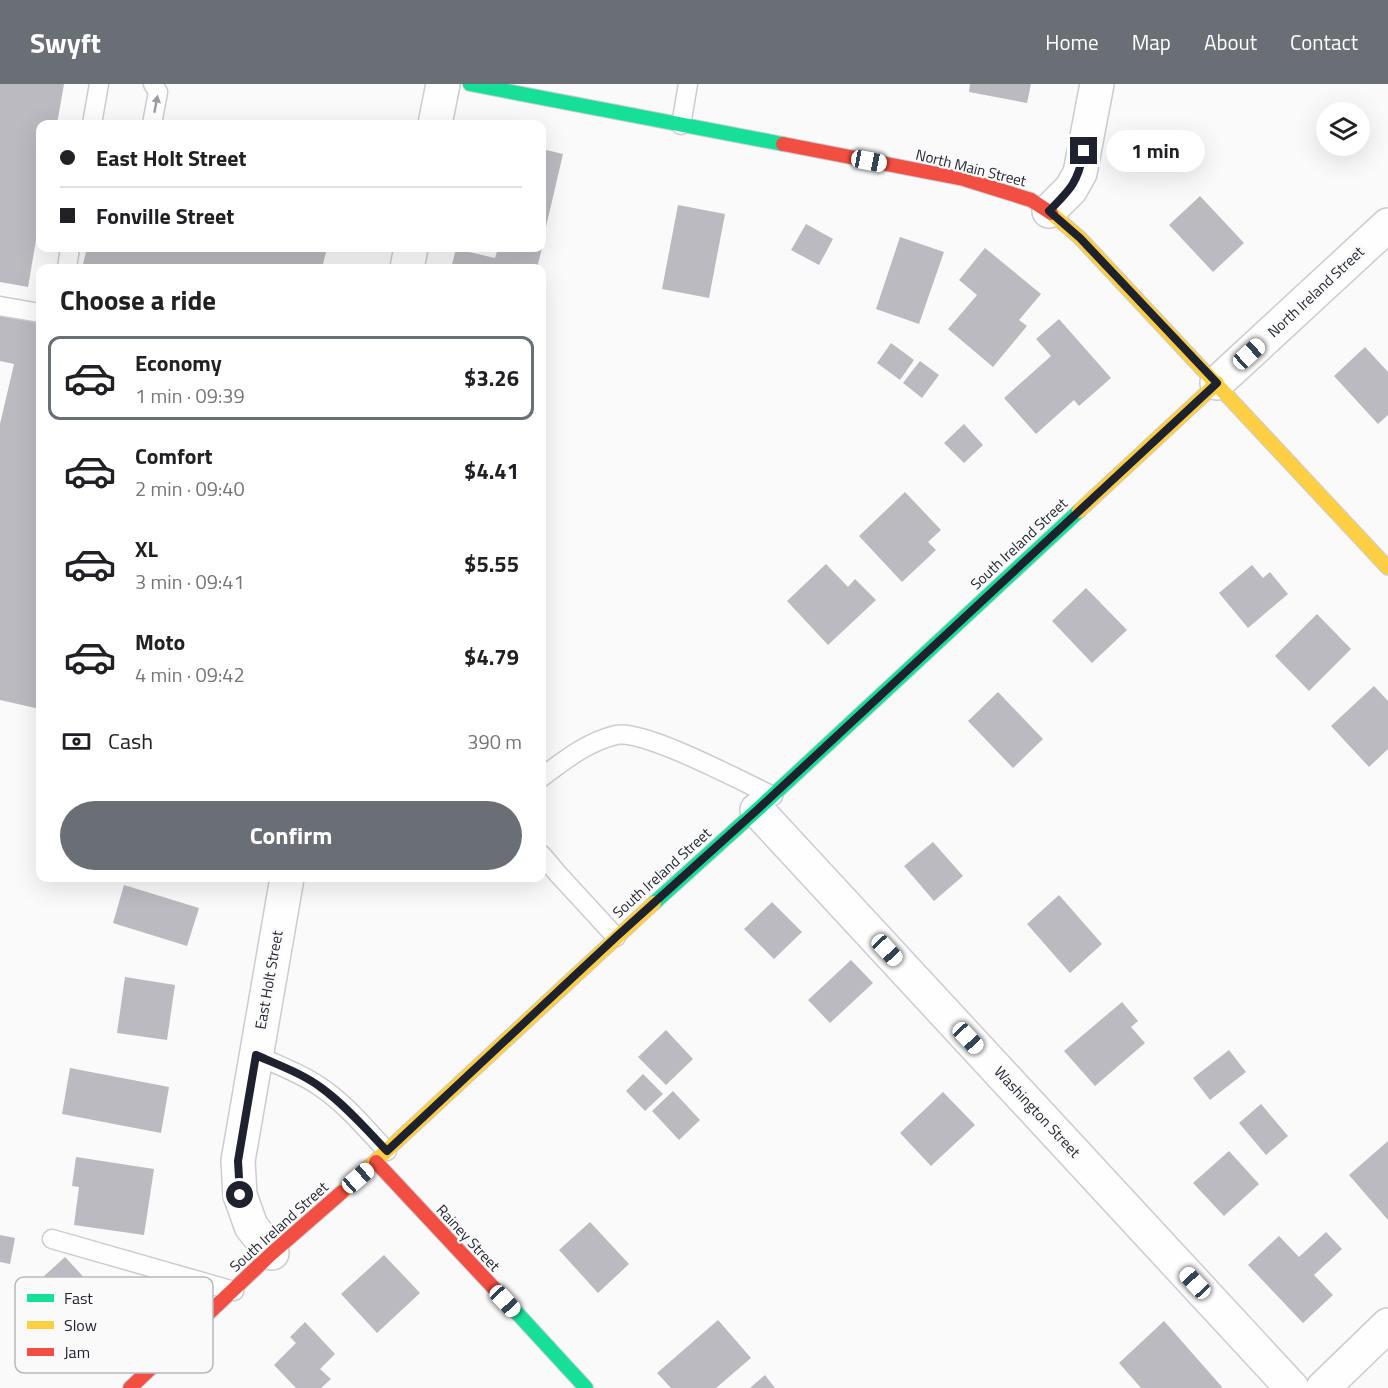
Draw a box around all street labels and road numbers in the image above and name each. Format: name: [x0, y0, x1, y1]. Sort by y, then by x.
street label: North Main Street: [913, 143, 1030, 193]
street label: North Ireland Street: [1262, 240, 1370, 343]
street label: South Ireland Street: [965, 492, 1073, 595]
street label: South Ireland Street: [607, 821, 717, 923]
street label: East Holt Street: [248, 928, 289, 1031]
street label: Washington Street: [989, 1061, 1086, 1163]
street label: South Ireland Street: [224, 1175, 334, 1277]
street label: Rainey Street: [431, 1199, 506, 1277]

